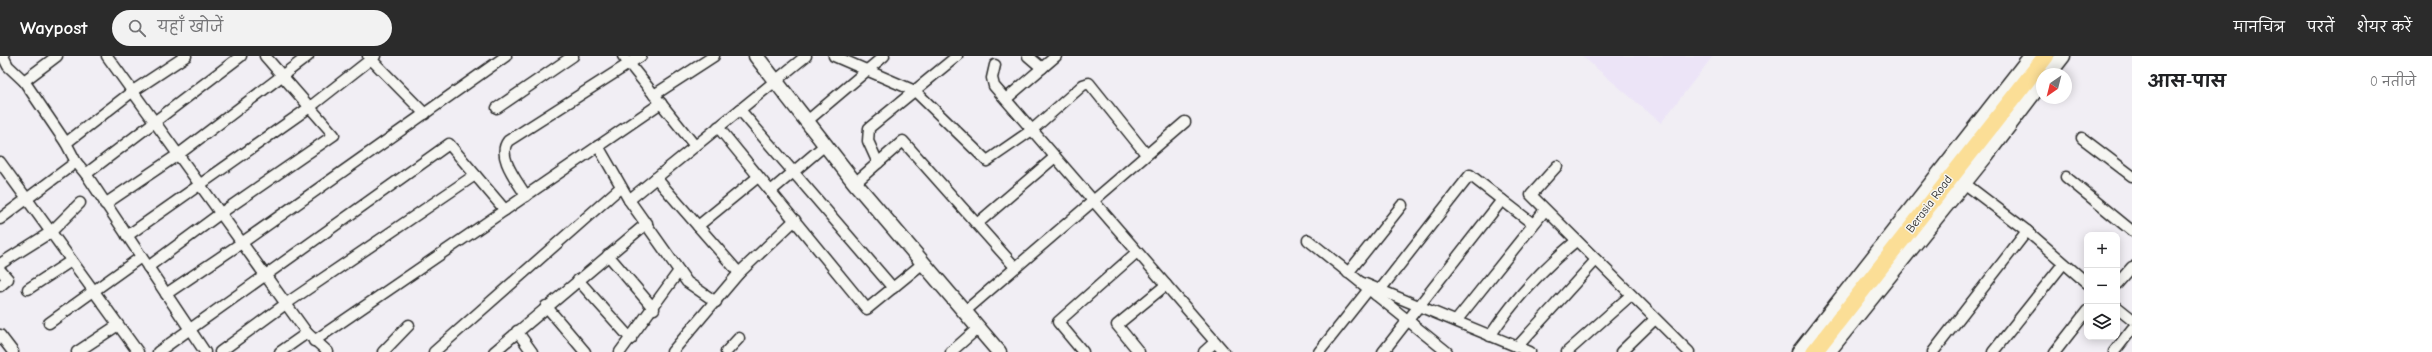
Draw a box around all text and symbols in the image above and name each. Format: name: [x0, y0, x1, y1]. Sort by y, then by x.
search box: [112, 10, 392, 46]
text: Waypost: [20, 17, 88, 39]
icon: search: [126, 17, 148, 39]
text: यहाँ खोजें: [158, 18, 223, 36]
text: मानचित्र: [2234, 19, 2285, 36]
text: परतें: [2307, 19, 2334, 36]
text: शेयर करें: [2356, 19, 2412, 36]
north arrow: [2036, 68, 2072, 104]
text: आस-पास: [2148, 72, 2226, 91]
text: 0 नतीजे: [2370, 74, 2416, 89]
street label: Berasia Road: [1903, 173, 1955, 235]
map controls: [2084, 232, 2120, 340]
button: +: [2084, 232, 2120, 268]
button: −: [2084, 268, 2120, 304]
button: layers: [2084, 304, 2120, 340]

